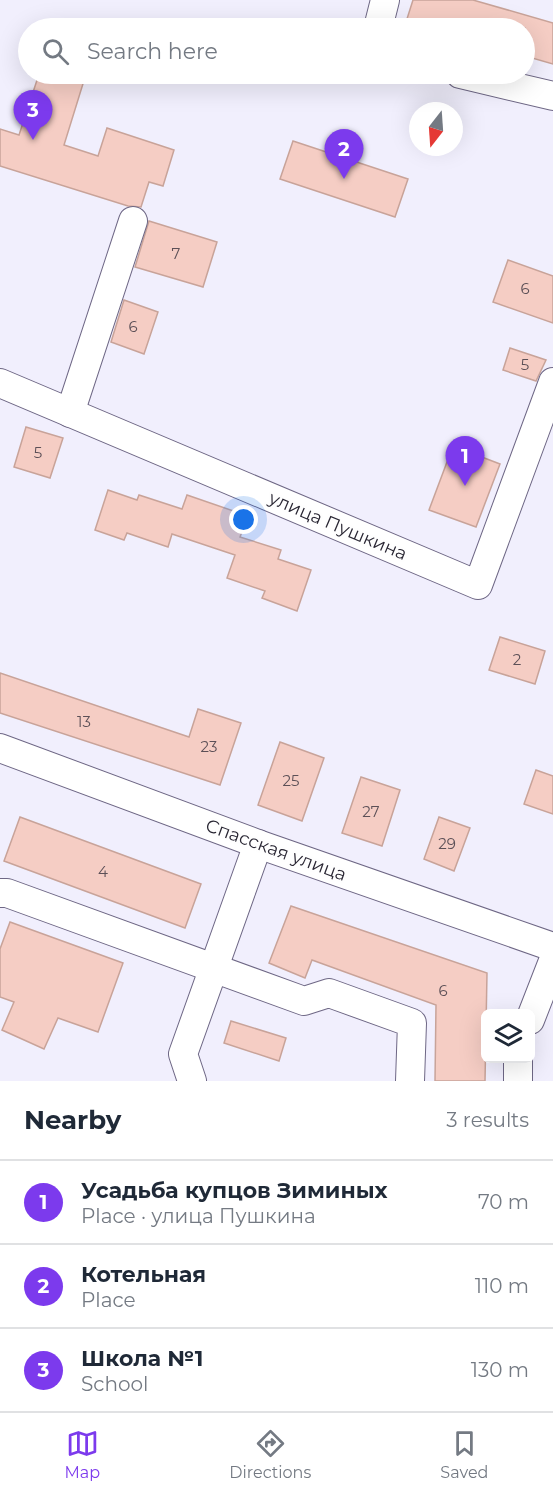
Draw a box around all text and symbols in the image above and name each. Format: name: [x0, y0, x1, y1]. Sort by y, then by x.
search box: [18, 18, 535, 84]
icon: search: [39, 35, 72, 68]
text: Search here: [87, 38, 218, 65]
pin: 3: [14, 90, 52, 140]
north arrow: [409, 102, 463, 156]
pin: 2: [324, 130, 364, 179]
house number: 7: [172, 244, 181, 263]
house number: 6: [520, 279, 530, 298]
house number: 6: [128, 317, 138, 336]
house number: 5: [521, 355, 529, 374]
pin: 1: [446, 436, 484, 486]
house number: 5: [34, 443, 42, 462]
street label: улица Пушкина: [265, 487, 410, 565]
your location: [229, 505, 258, 534]
house number: 2: [513, 650, 521, 669]
house number: 13: [77, 712, 91, 731]
house number: 23: [201, 737, 217, 756]
house number: 25: [282, 771, 300, 790]
house number: 27: [362, 802, 380, 821]
street label: Спасская улица: [203, 814, 349, 886]
house number: 29: [438, 834, 456, 853]
house number: 4: [98, 862, 108, 881]
house number: 6: [438, 981, 448, 1000]
map controls: [481, 1009, 535, 1063]
button: layers: [481, 1009, 535, 1063]
text: Nearby: [24, 1104, 121, 1136]
text: 3 results: [446, 1108, 529, 1132]
text: Усадьба купцов Зиминых: [81, 1177, 388, 1204]
text: 1: [40, 1190, 47, 1214]
text: 70 m: [478, 1190, 529, 1214]
text: Place · улица Пушкина: [81, 1204, 316, 1228]
text: Котельная: [81, 1261, 206, 1288]
text: 2: [38, 1274, 49, 1298]
text: 110 m: [475, 1274, 529, 1298]
text: Place: [81, 1288, 136, 1312]
text: Школа №1: [81, 1345, 203, 1372]
text: 3: [38, 1358, 49, 1382]
text: 130 m: [471, 1358, 529, 1382]
text: School: [81, 1372, 148, 1396]
tab: Map: [65, 1427, 100, 1482]
tab: Directions: [229, 1427, 311, 1482]
tab: Saved: [440, 1427, 488, 1482]

